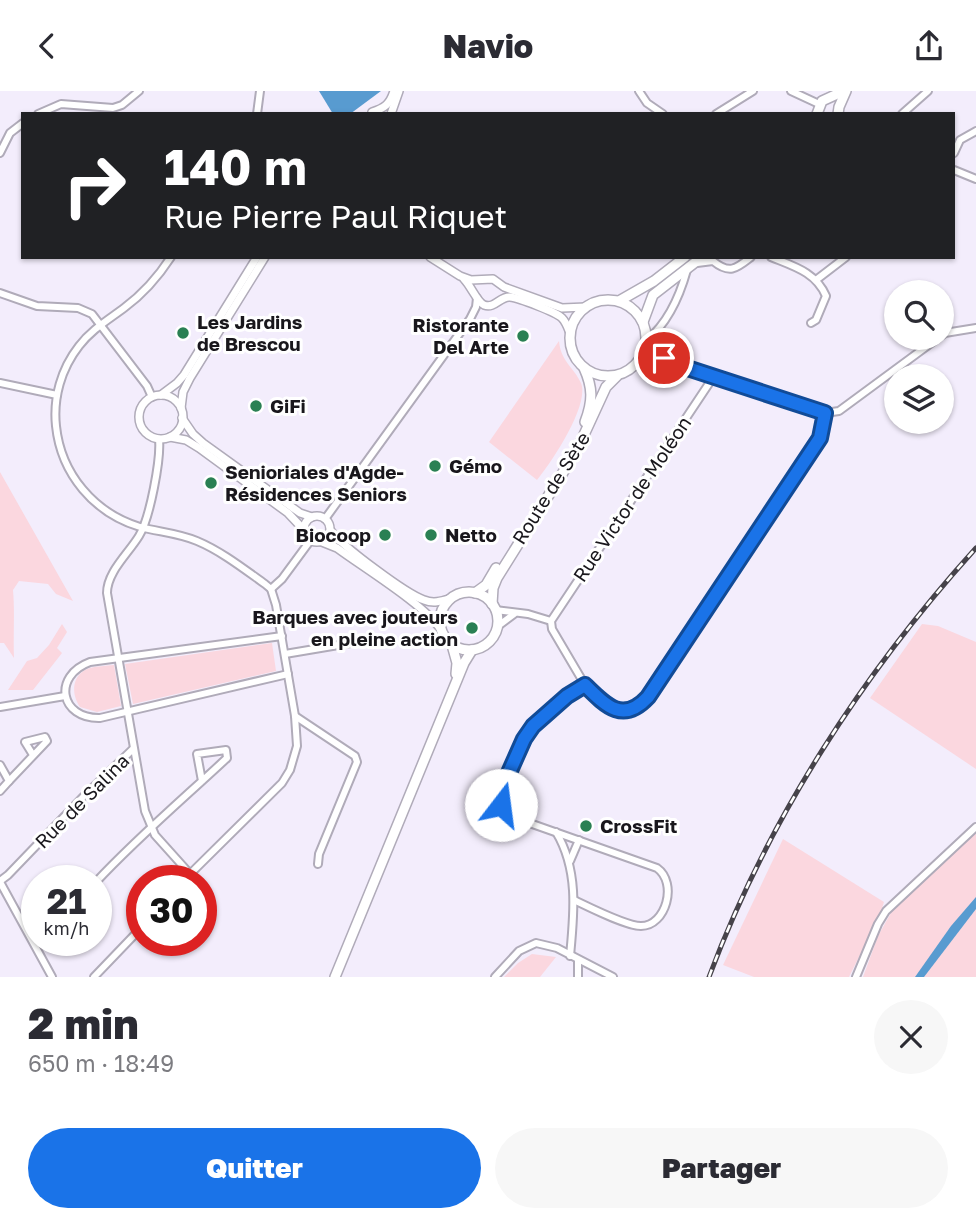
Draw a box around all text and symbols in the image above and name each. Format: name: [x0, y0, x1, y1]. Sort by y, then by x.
icon: back: [28, 27, 66, 65]
text: Navio: [443, 27, 533, 65]
icon: share: [910, 27, 948, 65]
text: 140 m: [164, 137, 307, 196]
icon: right: [49, 140, 140, 231]
text: Rue Pierre Paul Riquet: [164, 197, 507, 235]
map controls: [884, 280, 954, 434]
button: search: [884, 280, 954, 350]
place label: Les Jardins de Brescou: [197, 310, 303, 355]
place label: Ristorante Del Arte: [413, 313, 509, 358]
marker: Les Jardins de Brescou: [175, 325, 191, 341]
marker: Ristorante Del Arte: [515, 328, 531, 344]
pin: [634, 328, 694, 388]
icon: arrive: [645, 339, 683, 377]
button: layers: [884, 364, 954, 434]
place label: GiFi: [270, 394, 306, 417]
marker: GiFi: [248, 398, 264, 414]
street label: Rue Victor de Moléon: [568, 412, 695, 586]
street label: Route de Sète: [507, 427, 594, 548]
place label: Gémo: [449, 454, 502, 477]
marker: Gémo: [427, 458, 443, 474]
place label: Senioriales d'Agde- Résidences Seniors: [225, 460, 407, 505]
marker: Senioriales d'Agde- Résidences Seniors: [203, 475, 219, 491]
place label: Biocoop: [296, 523, 371, 546]
place label: Netto: [445, 523, 497, 546]
marker: Biocoop: [377, 527, 393, 543]
marker: Netto: [423, 527, 439, 543]
place label: Barques avec jouteurs en pleine action: [252, 605, 458, 650]
marker: Barques avec jouteurs en pleine action: [464, 620, 480, 636]
street label: Rue de Salina: [30, 749, 134, 853]
position arrow: [464, 768, 538, 842]
place label: CrossFit: [600, 814, 678, 837]
marker: CrossFit: [578, 818, 594, 834]
speed limit sign: 30: [126, 865, 217, 956]
text: 21: [47, 880, 86, 922]
text: km/h: [44, 917, 89, 939]
text: 2 min: [28, 998, 139, 1048]
button: close: [874, 1000, 948, 1074]
text: 650 m · 18:49: [28, 1049, 174, 1077]
button: Quitter: [28, 1128, 481, 1208]
button: Partager: [495, 1128, 948, 1208]

